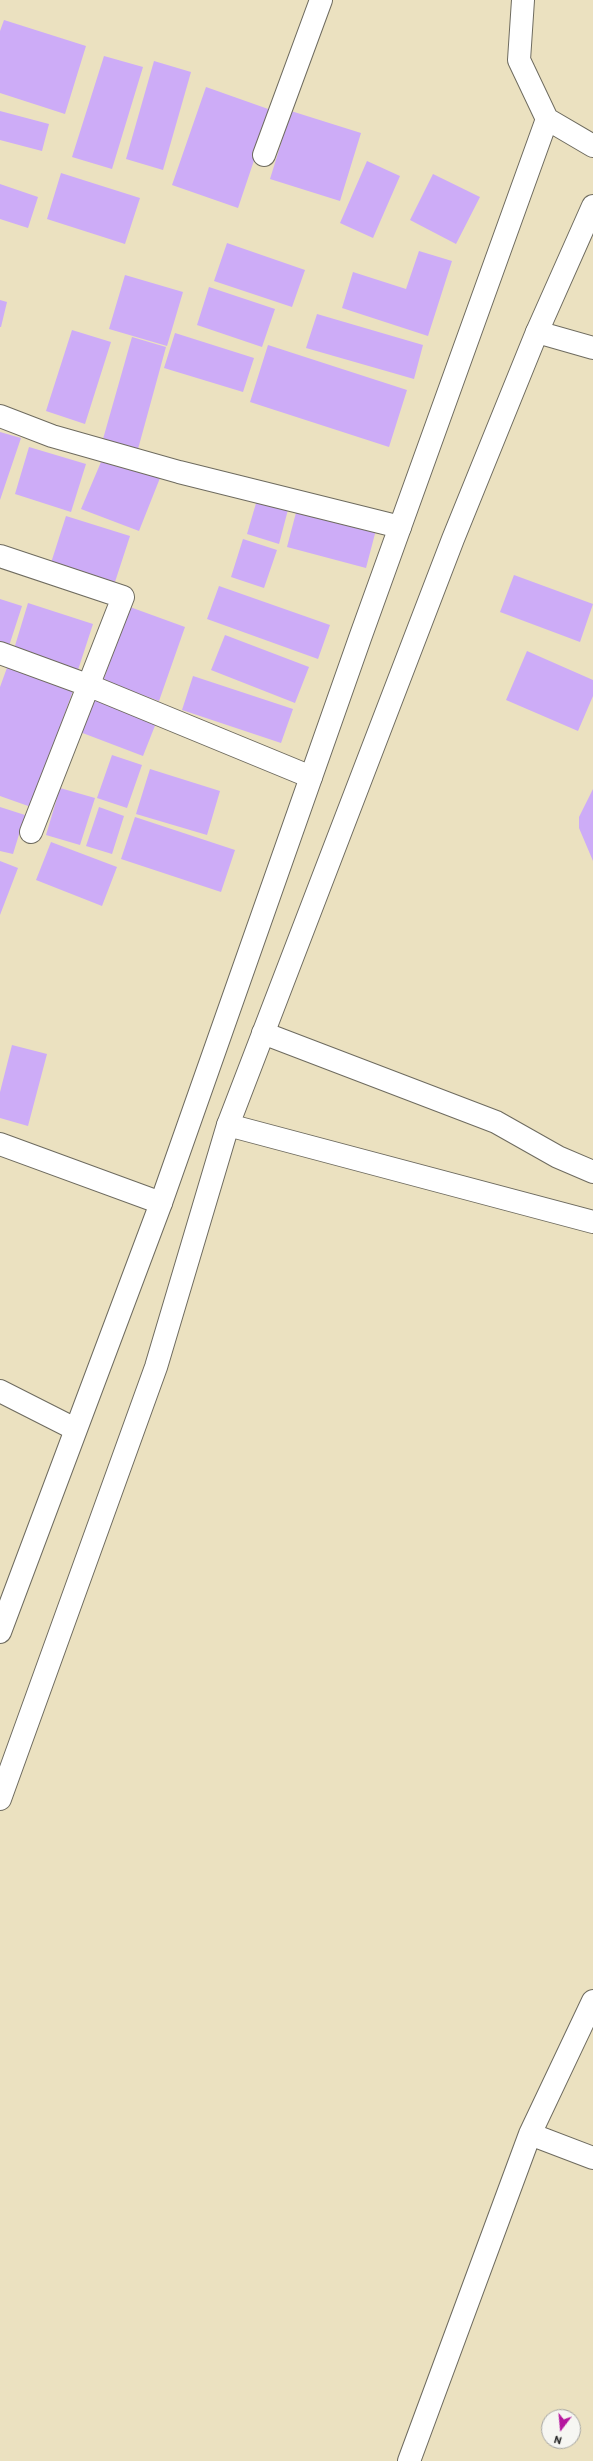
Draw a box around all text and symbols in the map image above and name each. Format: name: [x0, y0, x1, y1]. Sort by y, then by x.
north arrow: [541, 2409, 581, 2449]
text: N: [552, 2433, 563, 2447]

